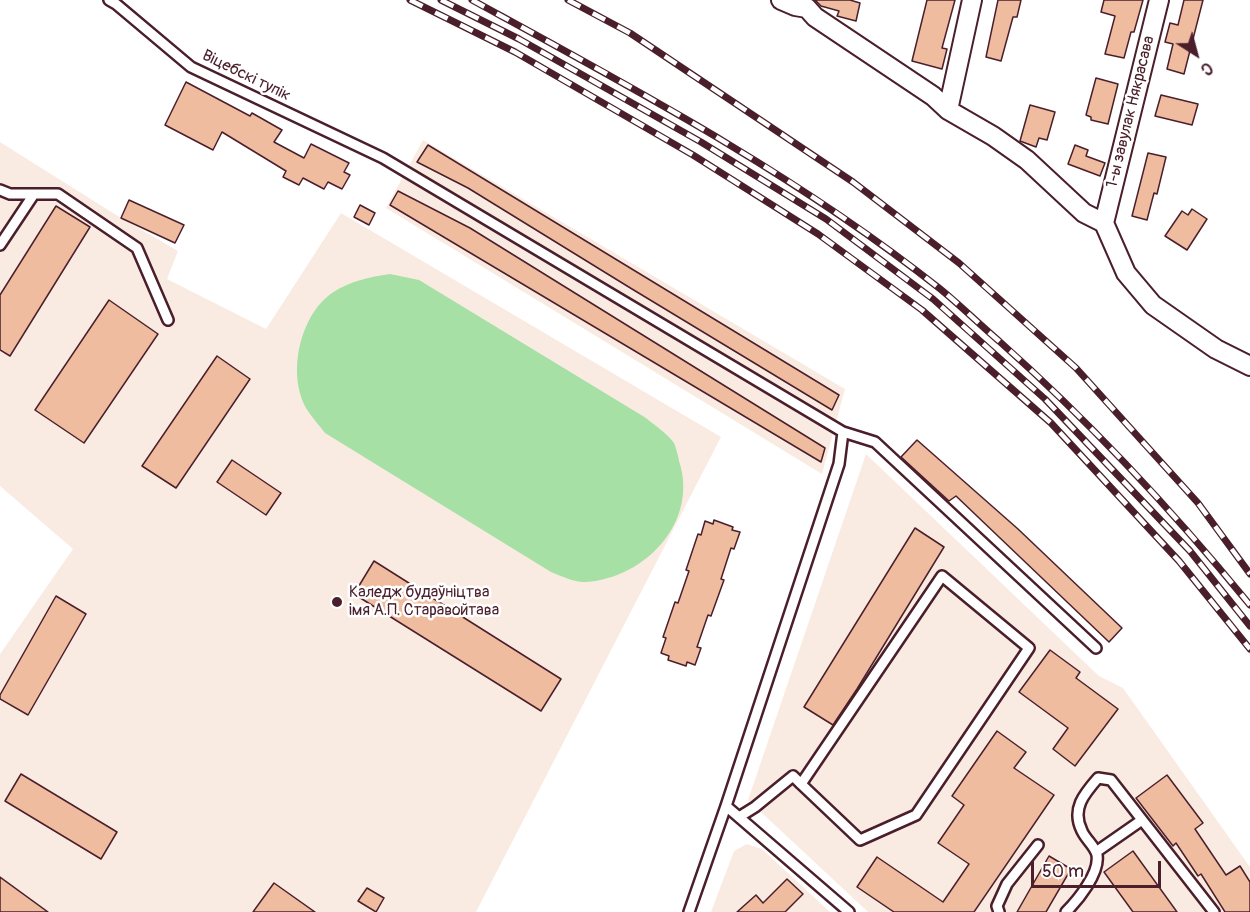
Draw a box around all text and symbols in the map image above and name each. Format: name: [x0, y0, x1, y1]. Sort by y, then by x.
north arrow: [1166, 24, 1226, 84]
street label: 1-ы завулак Някрасава: [1103, 34, 1159, 190]
street label: Віцебскі тупік: [199, 46, 293, 106]
text: С: [1197, 58, 1216, 80]
place label: Каледж будаўніцтва імя А.П. Старавойтава: [349, 583, 499, 621]
marker: Каледж будаўніцтва імя А.П. Старавойтава: [330, 595, 344, 609]
scale bar: [1034, 849, 1164, 887]
text: 50 m: [1042, 860, 1084, 883]

